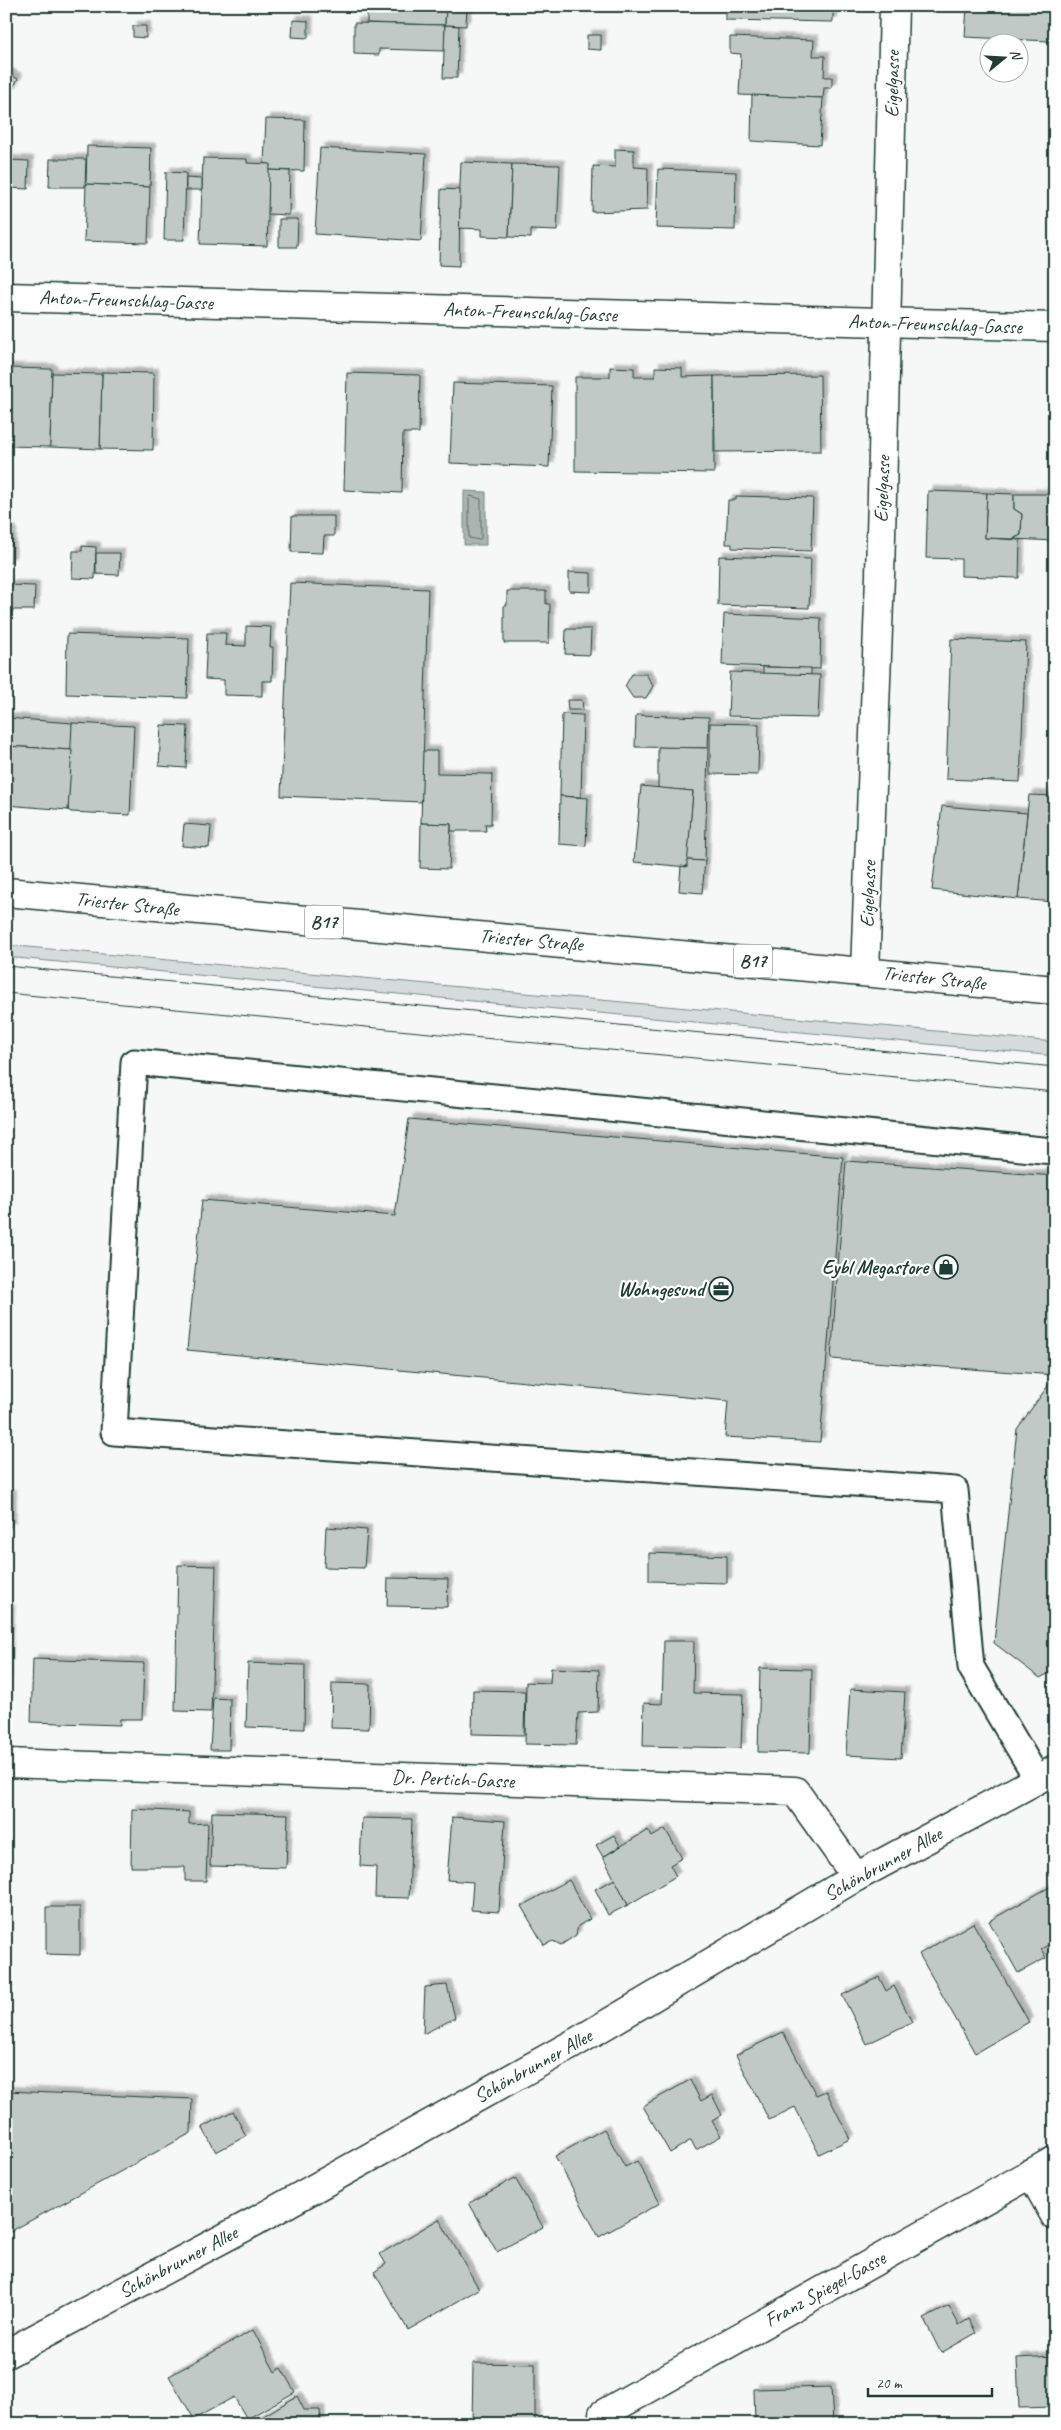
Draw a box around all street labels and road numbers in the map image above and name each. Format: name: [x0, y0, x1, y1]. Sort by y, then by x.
street label: Eigelgasse: [879, 49, 905, 118]
street label: Anton-Freunschlag-Gasse: [39, 284, 215, 316]
street label: Anton-Freunschlag-Gasse: [443, 296, 619, 328]
street label: Anton-Freunschlag-Gasse: [848, 308, 1024, 340]
street label: Eigelgasse: [868, 454, 896, 523]
street label: Eigelgasse: [854, 859, 882, 928]
street label: Triester Straße: [74, 886, 181, 922]
road number: B17: [305, 906, 343, 939]
street label: Triester Straße: [478, 923, 585, 957]
road number: B17: [734, 944, 772, 978]
street label: Triester Straße: [881, 960, 988, 996]
street label: Dr. Pertich-Gasse: [391, 1764, 516, 1794]
street label: Schönbrunner Allee: [820, 1821, 948, 1907]
street label: Schönbrunner Allee: [470, 2023, 598, 2109]
street label: Schönbrunner Allee: [114, 2219, 243, 2304]
street label: Franz Spiegel-Gasse: [760, 2245, 891, 2333]

